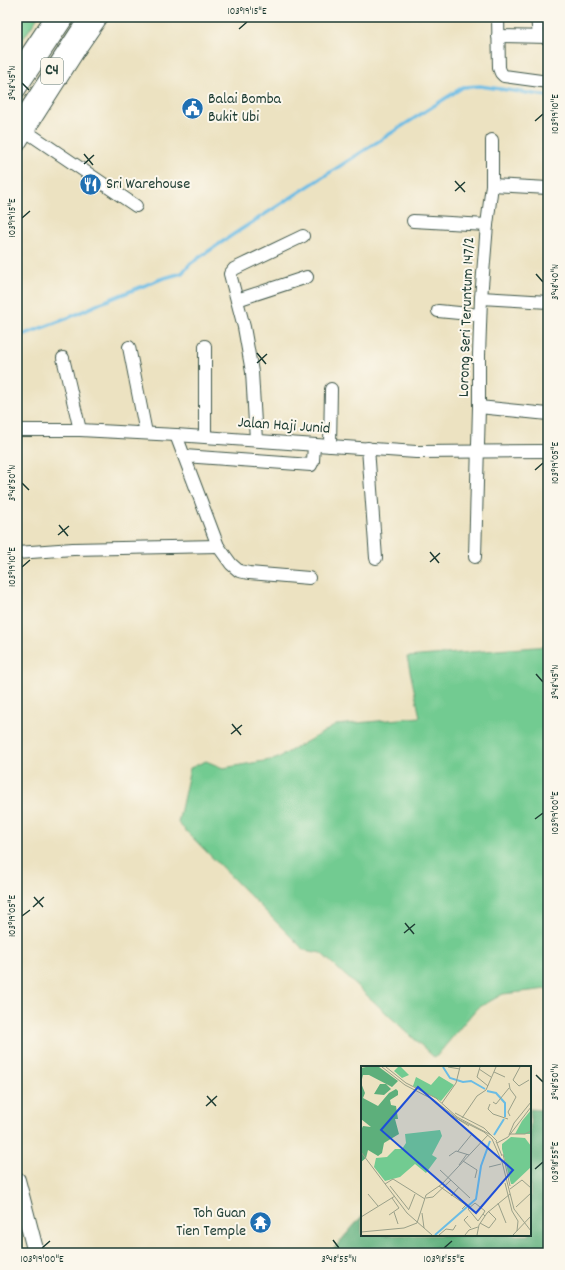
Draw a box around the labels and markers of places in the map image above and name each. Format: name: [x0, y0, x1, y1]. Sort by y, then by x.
place label: Balai Bomba Bukit Ubi: [208, 88, 282, 129]
public building icon: Balai Bomba Bukit Ubi: [179, 95, 205, 121]
restaurant icon: Sri Warehouse: [77, 171, 103, 197]
place label: Sri Warehouse: [106, 173, 190, 196]
place label: Toh Guan Tien Temple: [176, 1202, 246, 1243]
temple icon: Toh Guan Tien Temple: [248, 1209, 274, 1235]

